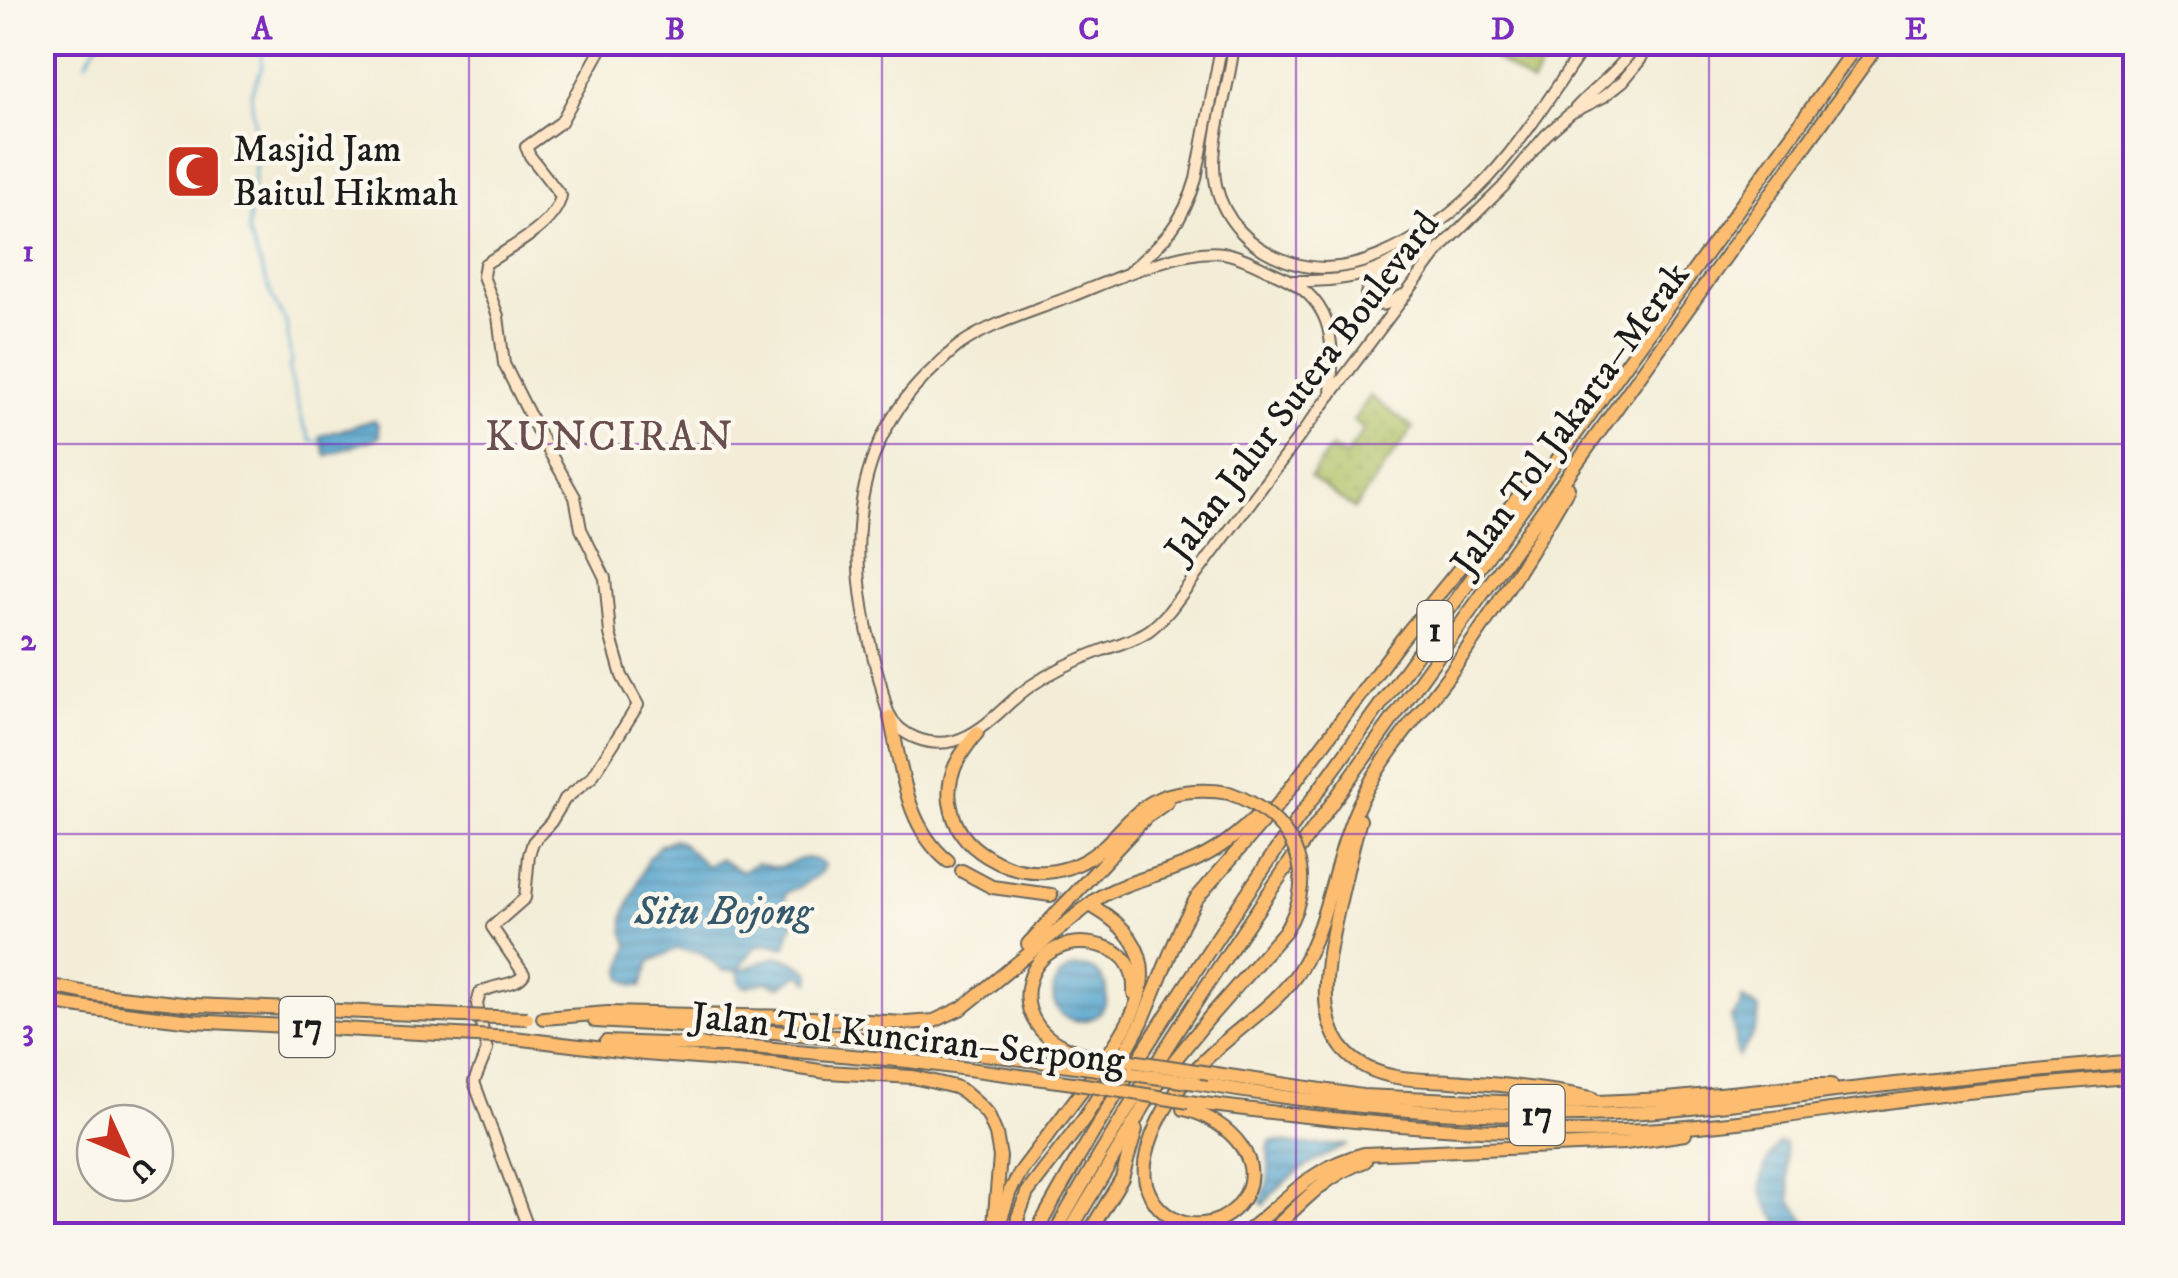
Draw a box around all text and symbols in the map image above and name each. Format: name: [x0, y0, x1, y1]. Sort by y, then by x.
text: A: [251, 10, 274, 50]
text: B: [665, 10, 685, 50]
text: C: [1078, 10, 1100, 50]
text: D: [1491, 10, 1515, 50]
text: E: [1905, 10, 1928, 50]
place label: Masjid Jam Baitul Hikmah: [233, 126, 458, 218]
mosque icon: Masjid Jam Baitul Hikmah: [164, 142, 224, 202]
street label: Jalan Jalur Sutera Boulevard: [1154, 202, 1451, 574]
text: 1: [22, 232, 34, 272]
street label: Jalan Tol Jakarta–Merak: [1439, 253, 1701, 588]
district label: KUNCIRAN: [485, 412, 735, 464]
road number: 1: [1418, 601, 1452, 661]
text: 2: [20, 621, 36, 661]
water label: Situ Bojong: [633, 888, 814, 938]
street label: Jalan Tol Kunciran–Serpong: [686, 992, 1127, 1086]
road number: 17: [280, 997, 334, 1057]
text: 3: [22, 1011, 34, 1051]
road number: 17: [1510, 1085, 1564, 1145]
north arrow: [75, 1103, 175, 1203]
text: U: [122, 1149, 162, 1190]

